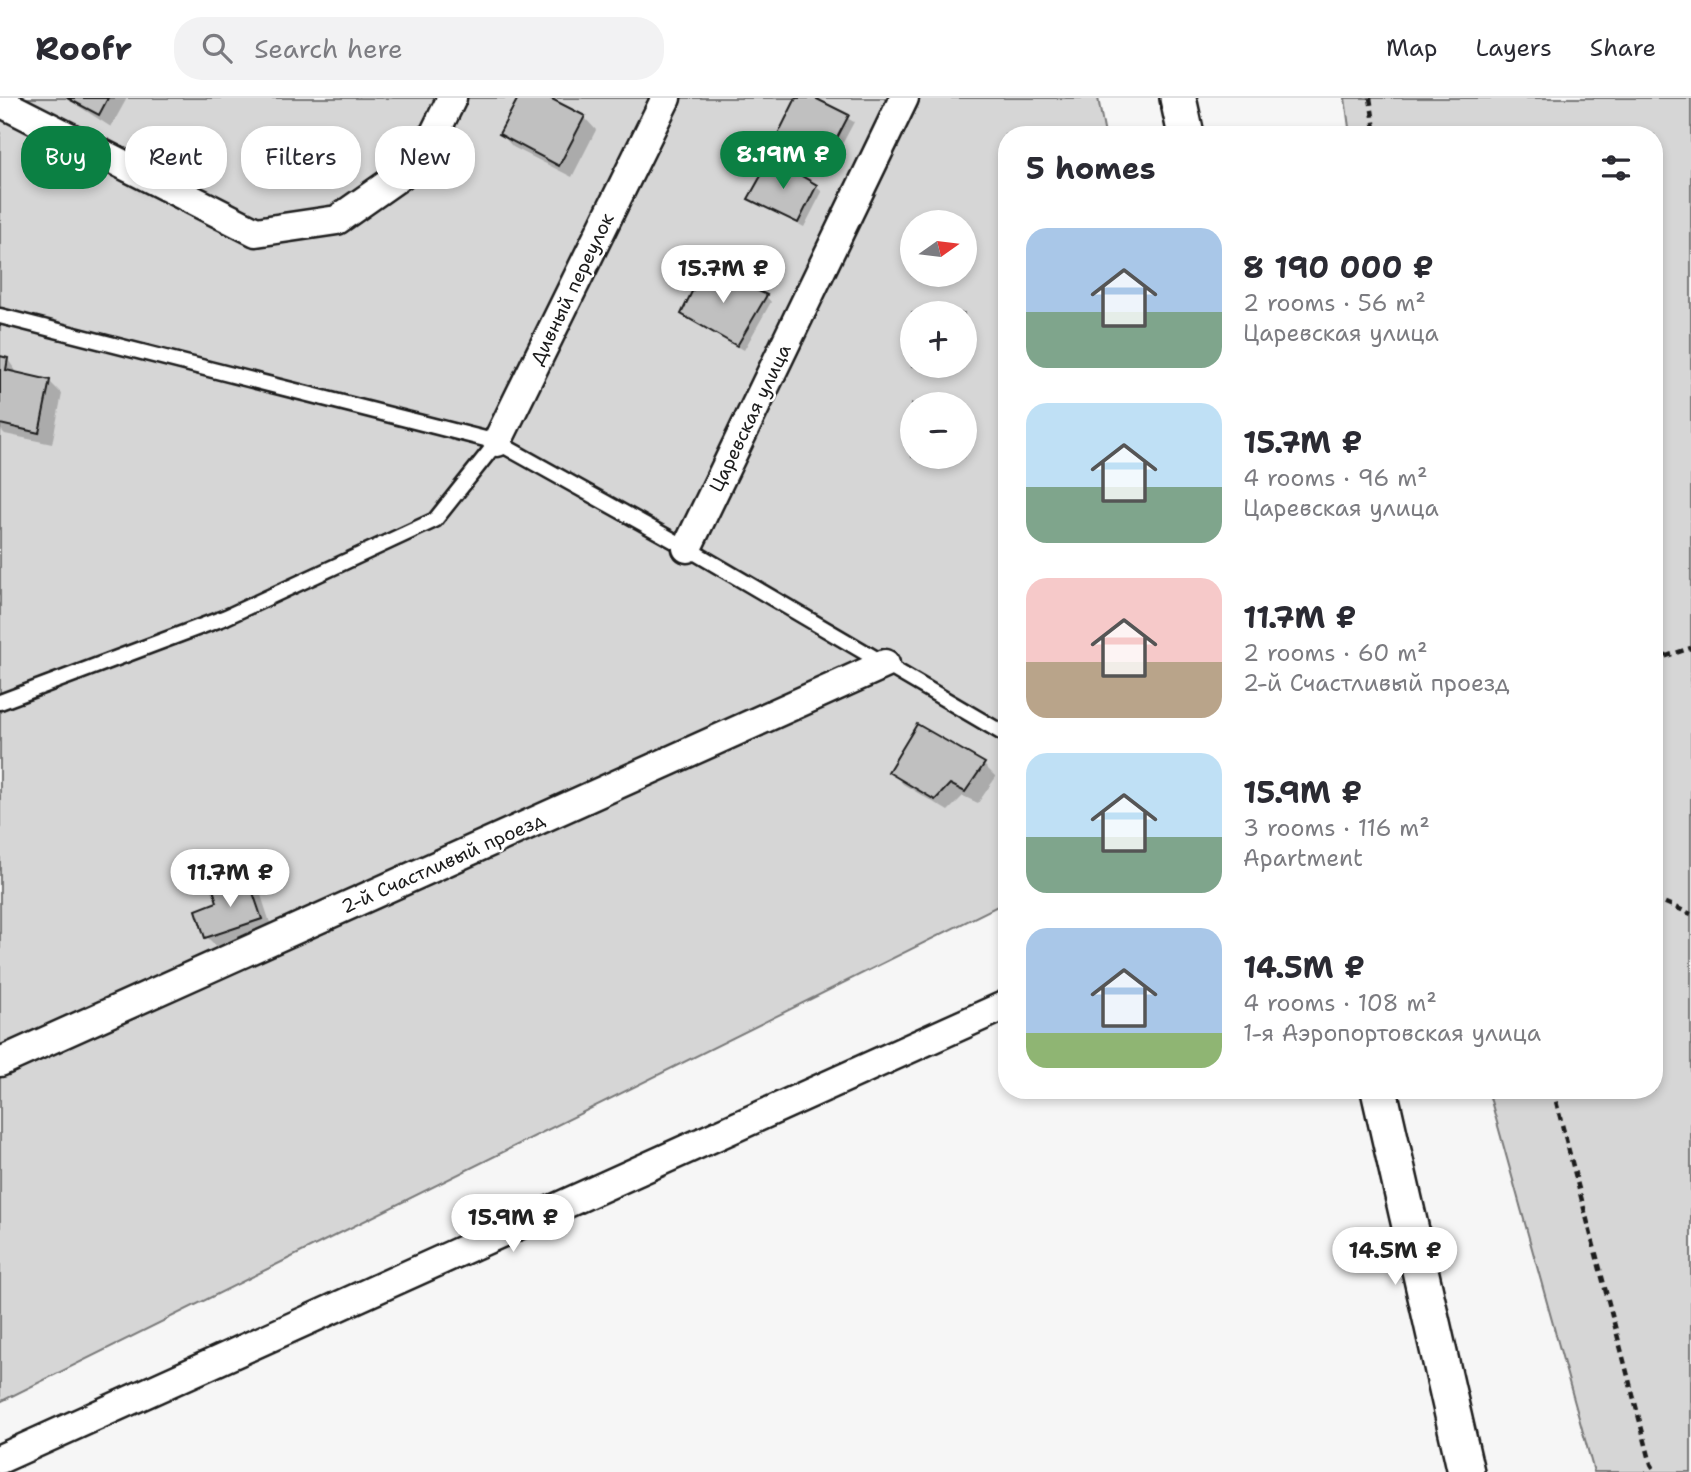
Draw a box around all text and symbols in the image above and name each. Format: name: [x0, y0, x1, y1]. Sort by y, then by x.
search box: [174, 17, 664, 80]
text: Roofr: [35, 26, 132, 71]
icon: search: [198, 29, 236, 67]
text: Search here: [254, 31, 403, 66]
text: Map: [1386, 32, 1437, 64]
text: Layers: [1475, 32, 1552, 64]
text: Share: [1590, 32, 1656, 64]
chip: Buy: [21, 126, 111, 189]
chip: Rent: [125, 126, 227, 189]
chip: Filters: [241, 126, 361, 189]
chip: New: [375, 126, 475, 189]
pin: 8.19M ₽: [718, 132, 848, 191]
text: 8.19M ₽: [736, 139, 830, 169]
text: 5 homes: [1026, 148, 1156, 189]
icon: filters: [1597, 149, 1635, 187]
street label: Дивный переулок: [524, 209, 620, 369]
north arrow: [900, 210, 976, 287]
map controls: [900, 210, 977, 469]
pin: 15.7M ₽: [658, 246, 788, 305]
text: 8 190 000 ₽: [1243, 247, 1434, 288]
text: 15.7M ₽: [677, 253, 769, 283]
icon: home: [1082, 256, 1166, 340]
text: 2 rooms · 56 m²: [1243, 288, 1426, 318]
button: +: [900, 301, 977, 378]
text: Царевская улица: [1243, 318, 1439, 348]
street label: Царевская улица: [703, 340, 797, 496]
button: −: [900, 392, 977, 469]
text: 15.7M ₽: [1243, 422, 1363, 463]
icon: home: [1082, 431, 1166, 515]
text: 4 rooms · 96 m²: [1243, 463, 1428, 493]
text: Царевская улица: [1243, 493, 1439, 523]
text: 11.7M ₽: [1243, 597, 1357, 638]
icon: home: [1082, 606, 1166, 690]
text: 2 rooms · 60 m²: [1243, 638, 1428, 668]
text: 2-й Счастливый проезд: [1243, 668, 1510, 698]
text: 15.9M ₽: [1243, 772, 1362, 813]
icon: home: [1082, 781, 1166, 865]
street label: 2-й Счастливый проезд: [337, 807, 549, 919]
text: 3 rooms · 116 m²: [1243, 813, 1430, 843]
text: Apartment: [1243, 843, 1363, 873]
pin: 11.7M ₽: [165, 850, 295, 909]
text: 11.7M ₽: [186, 857, 274, 887]
text: 14.5M ₽: [1243, 947, 1365, 988]
icon: home: [1082, 956, 1166, 1040]
text: 4 rooms · 108 m²: [1243, 988, 1437, 1018]
text: 1-я Аэропортовская улица: [1243, 1018, 1541, 1048]
pin: 15.9M ₽: [448, 1194, 578, 1254]
text: 15.9M ₽: [467, 1202, 559, 1232]
pin: 14.5M ₽: [1330, 1228, 1460, 1287]
text: 14.5M ₽: [1348, 1235, 1442, 1265]

